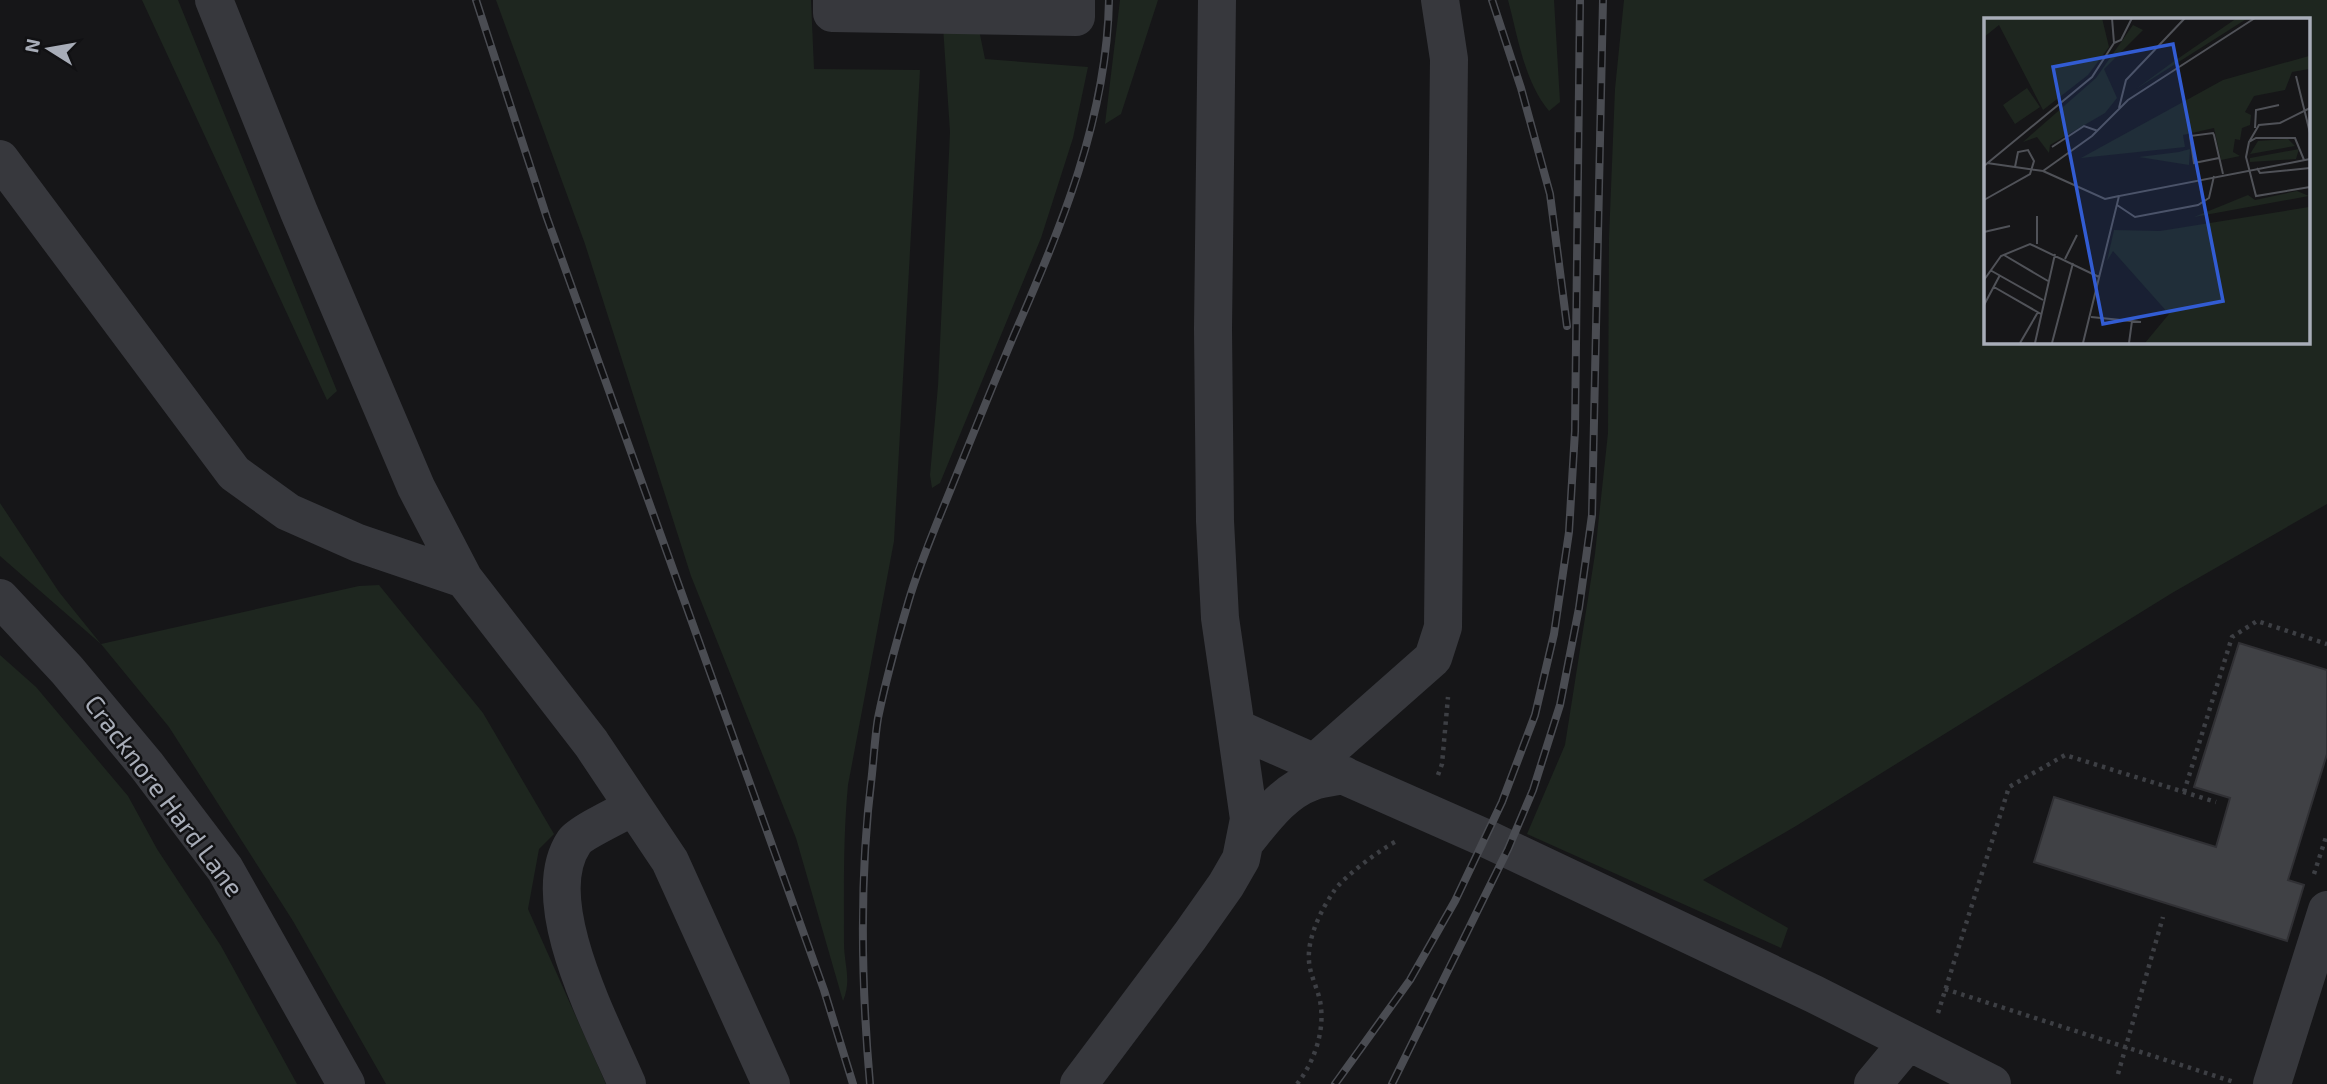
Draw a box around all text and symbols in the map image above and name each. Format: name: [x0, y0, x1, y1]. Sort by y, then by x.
north arrow: [14, 14, 84, 84]
inset map: [1984, 18, 2310, 343]
text: N: [19, 37, 44, 55]
street label: Cracknore Hard Lane: [79, 688, 251, 902]

